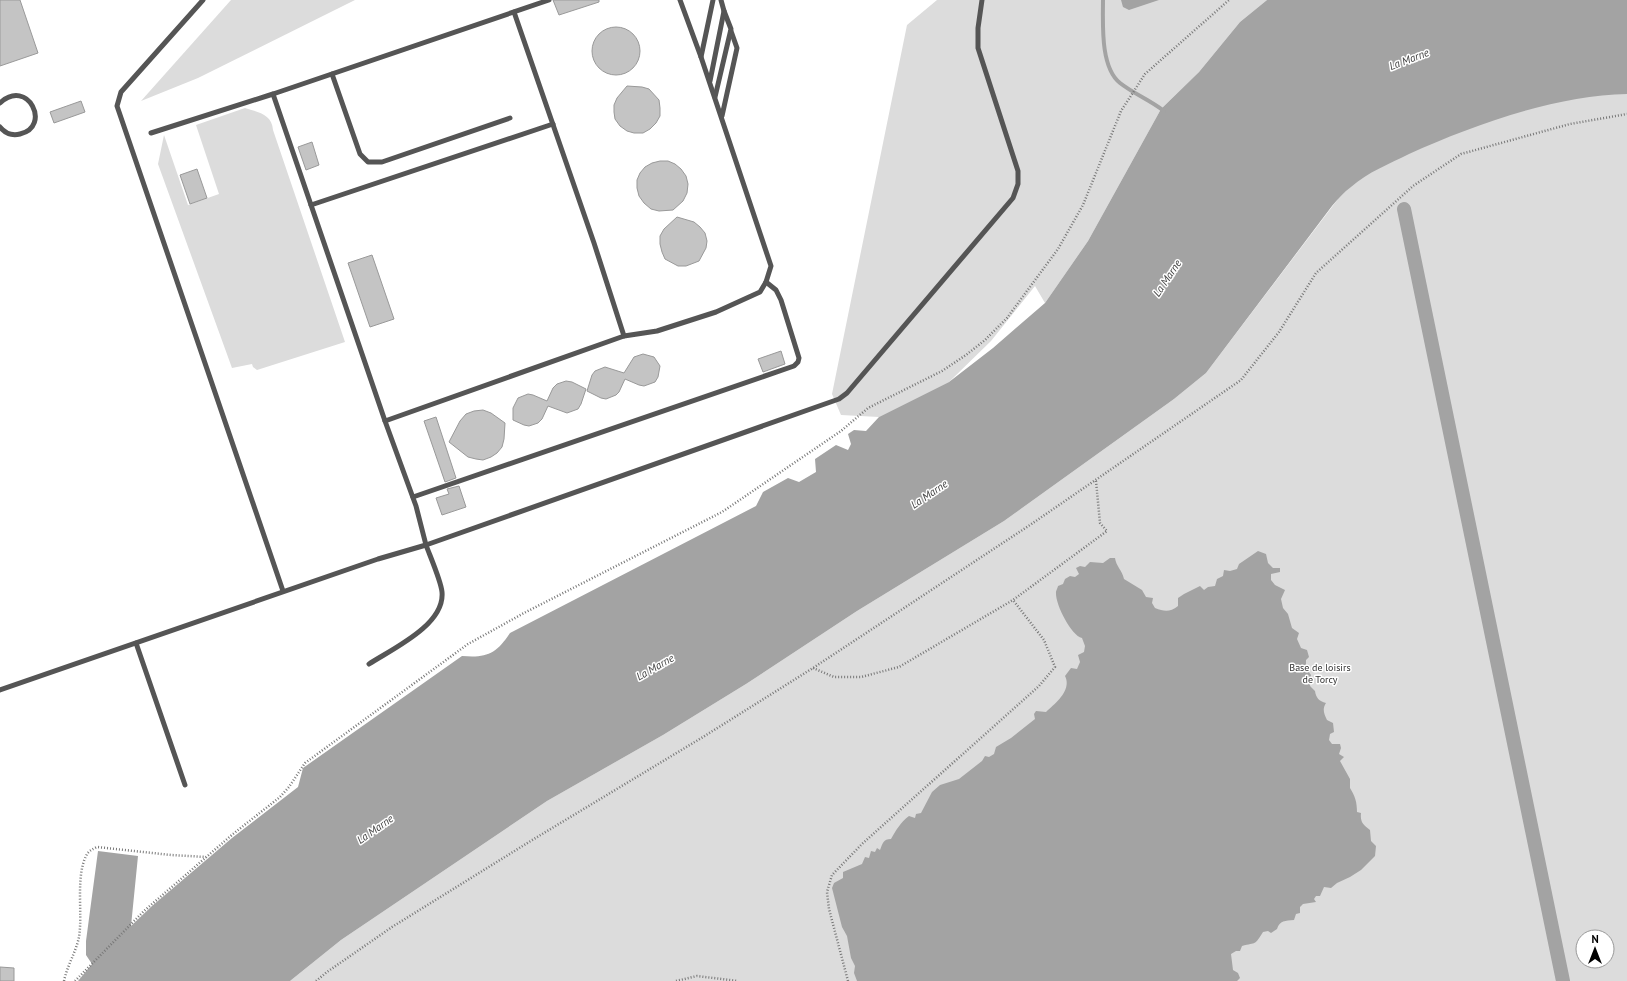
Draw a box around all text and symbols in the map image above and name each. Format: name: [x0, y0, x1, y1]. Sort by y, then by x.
water label: La Marne: [1387, 45, 1431, 73]
water label: La Marne: [1150, 257, 1184, 299]
water label: La Marne: [908, 477, 950, 511]
water label: La Marne: [634, 651, 676, 683]
park label: Base de loisirs de Torcy: [1289, 661, 1351, 686]
water label: La Marne: [354, 811, 396, 847]
north arrow: [1575, 929, 1615, 969]
text: N: [1591, 932, 1599, 946]

